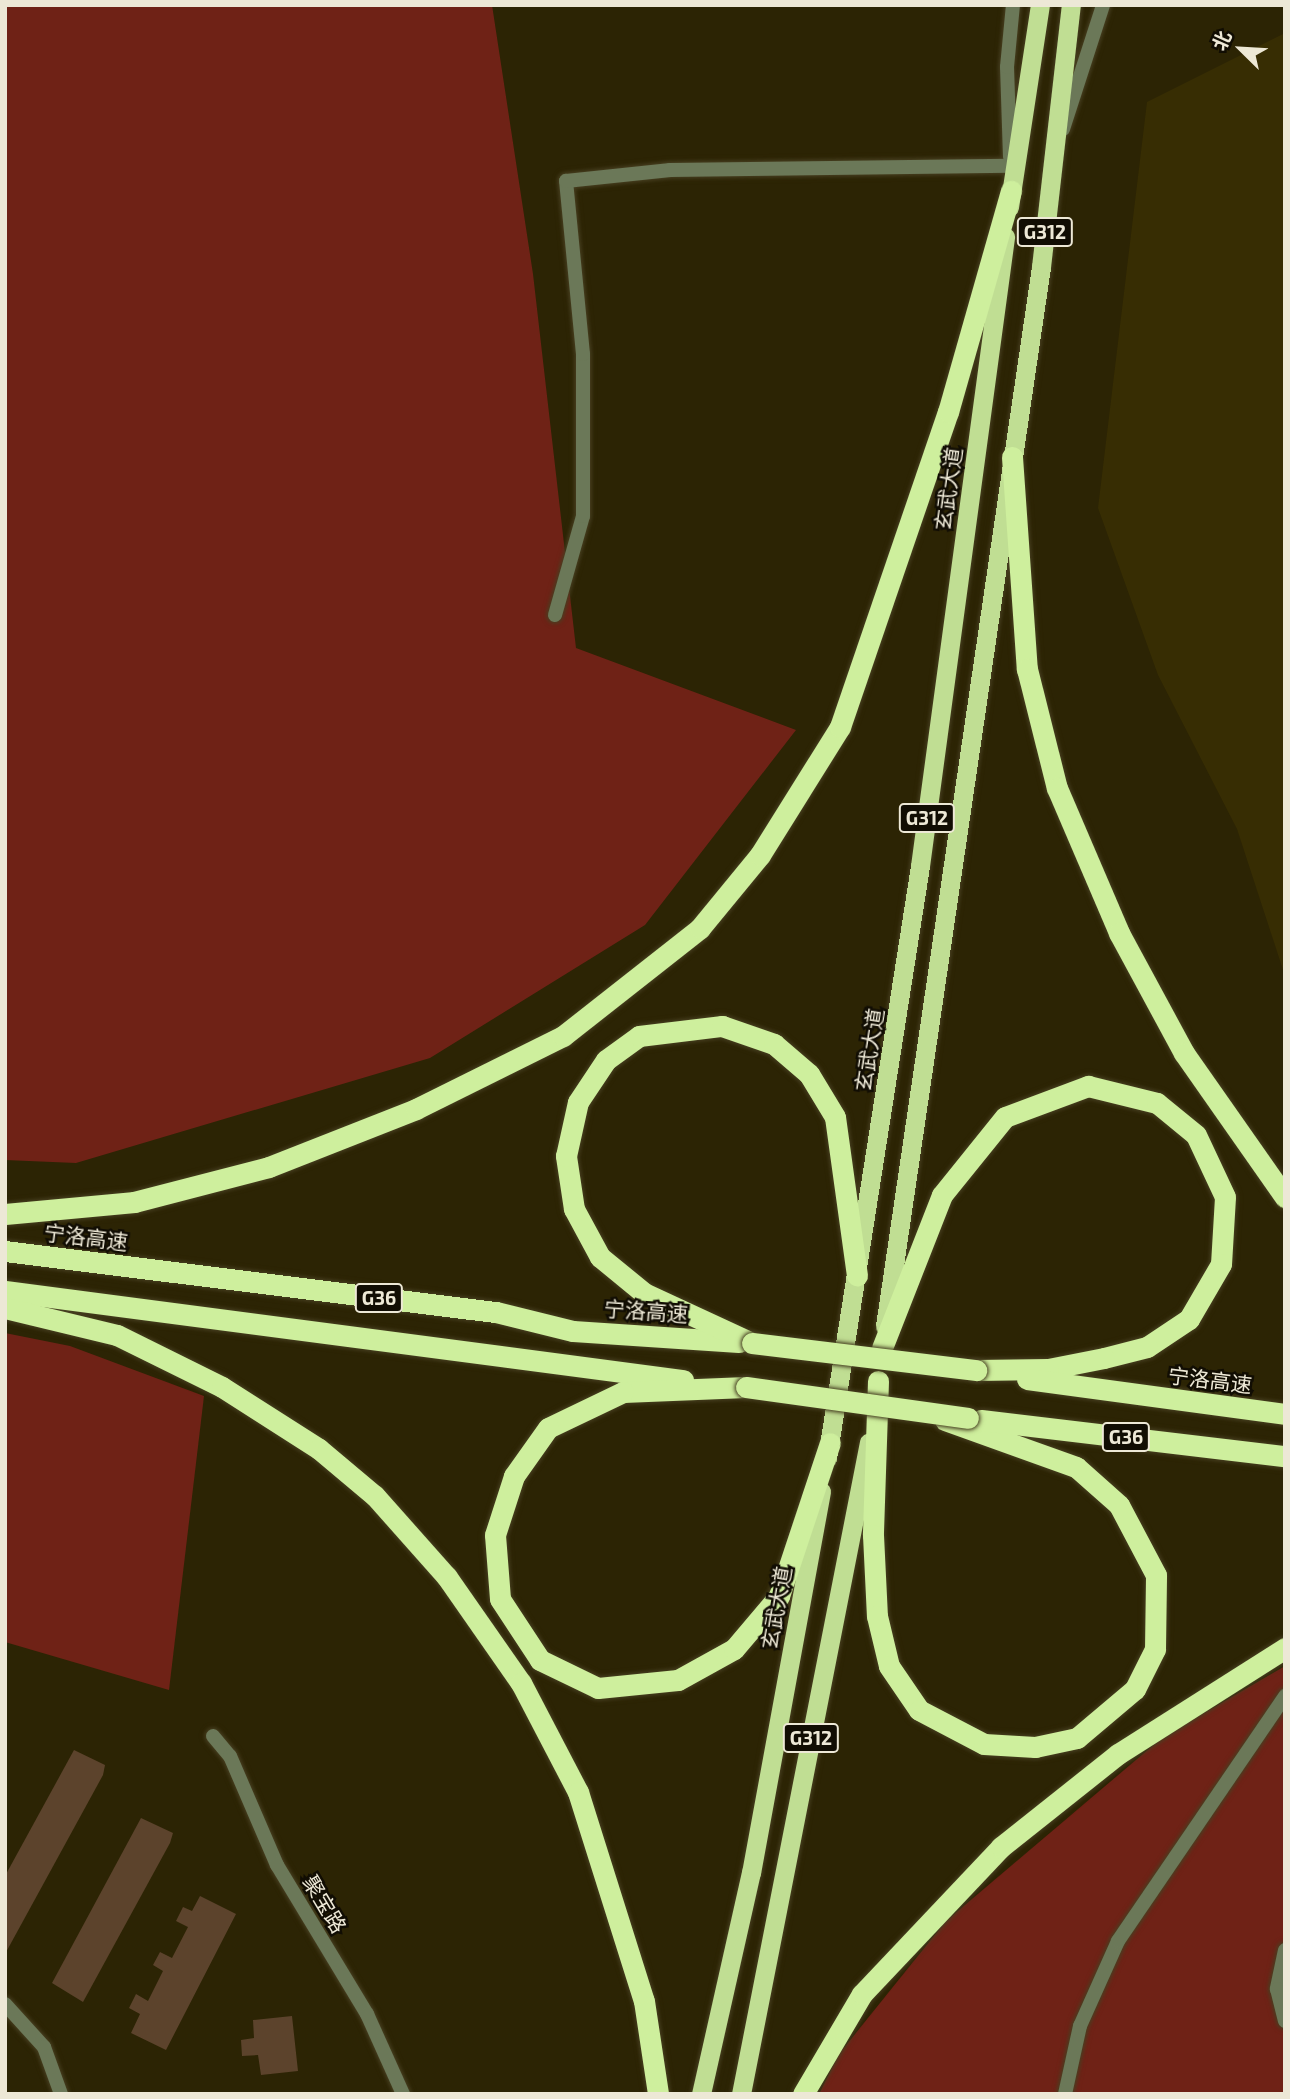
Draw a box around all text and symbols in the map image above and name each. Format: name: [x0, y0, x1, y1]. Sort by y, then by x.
north arrow: [1206, 14, 1276, 84]
text: 北: [1207, 27, 1236, 54]
road number: G312: [1015, 216, 1075, 248]
street label: 玄武大道: [930, 446, 966, 532]
road number: G312: [897, 803, 957, 834]
street label: 玄武大道: [850, 1007, 888, 1093]
street label: 宁洛高速: [43, 1219, 129, 1255]
road number: G36: [354, 1282, 404, 1314]
street label: 宁洛高速: [603, 1296, 689, 1326]
street label: 宁洛高速: [1167, 1362, 1253, 1398]
road number: G36: [1102, 1422, 1150, 1452]
street label: 玄武大道: [756, 1564, 796, 1652]
road number: G312: [781, 1722, 841, 1754]
street label: 聚宝路: [298, 1871, 352, 1937]

